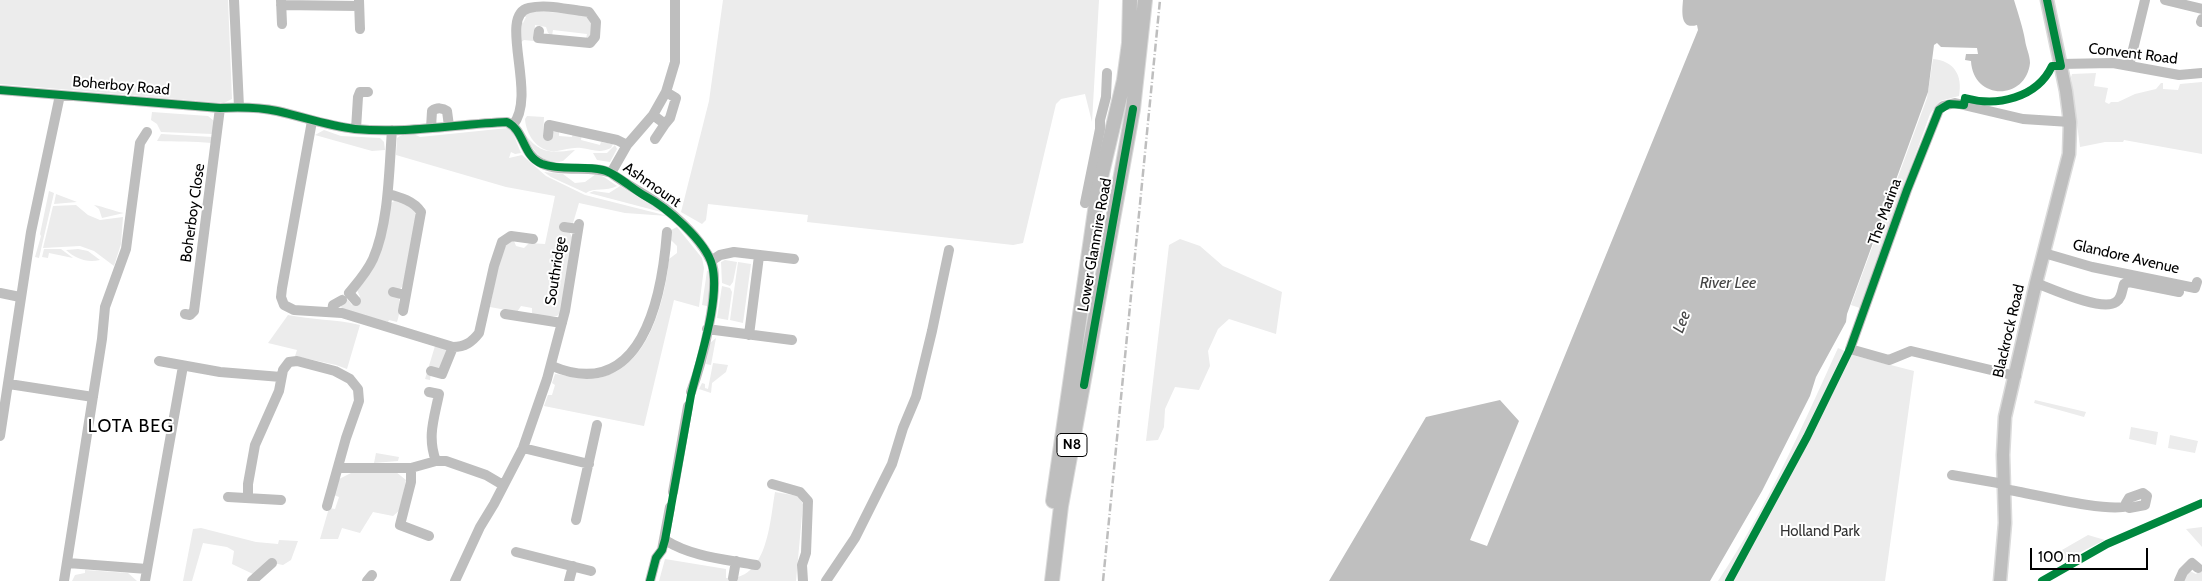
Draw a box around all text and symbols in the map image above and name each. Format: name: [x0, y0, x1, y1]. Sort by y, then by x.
street label: Convent Road: [2087, 40, 2179, 68]
street label: Boherboy Road: [72, 73, 170, 99]
street label: Ashmount: [620, 159, 684, 211]
street label: Boherboy Close: [177, 162, 209, 264]
street label: The Marina: [1865, 176, 1905, 248]
street label: Lower Glanmire Road: [1074, 177, 1116, 313]
street label: Southridge: [542, 235, 570, 307]
street label: Glandore Avenue: [2071, 236, 2181, 278]
water label: River Lee: [1700, 273, 1756, 293]
street label: Blackrock Road: [1990, 283, 2028, 379]
water label: Lee: [1669, 308, 1695, 336]
district label: LOTA BEG: [87, 416, 175, 438]
road number: N8: [1057, 434, 1087, 456]
park label: Holland Park: [1780, 523, 1860, 541]
scale bar: [2032, 538, 2150, 570]
text: 100 m: [2038, 548, 2080, 566]

